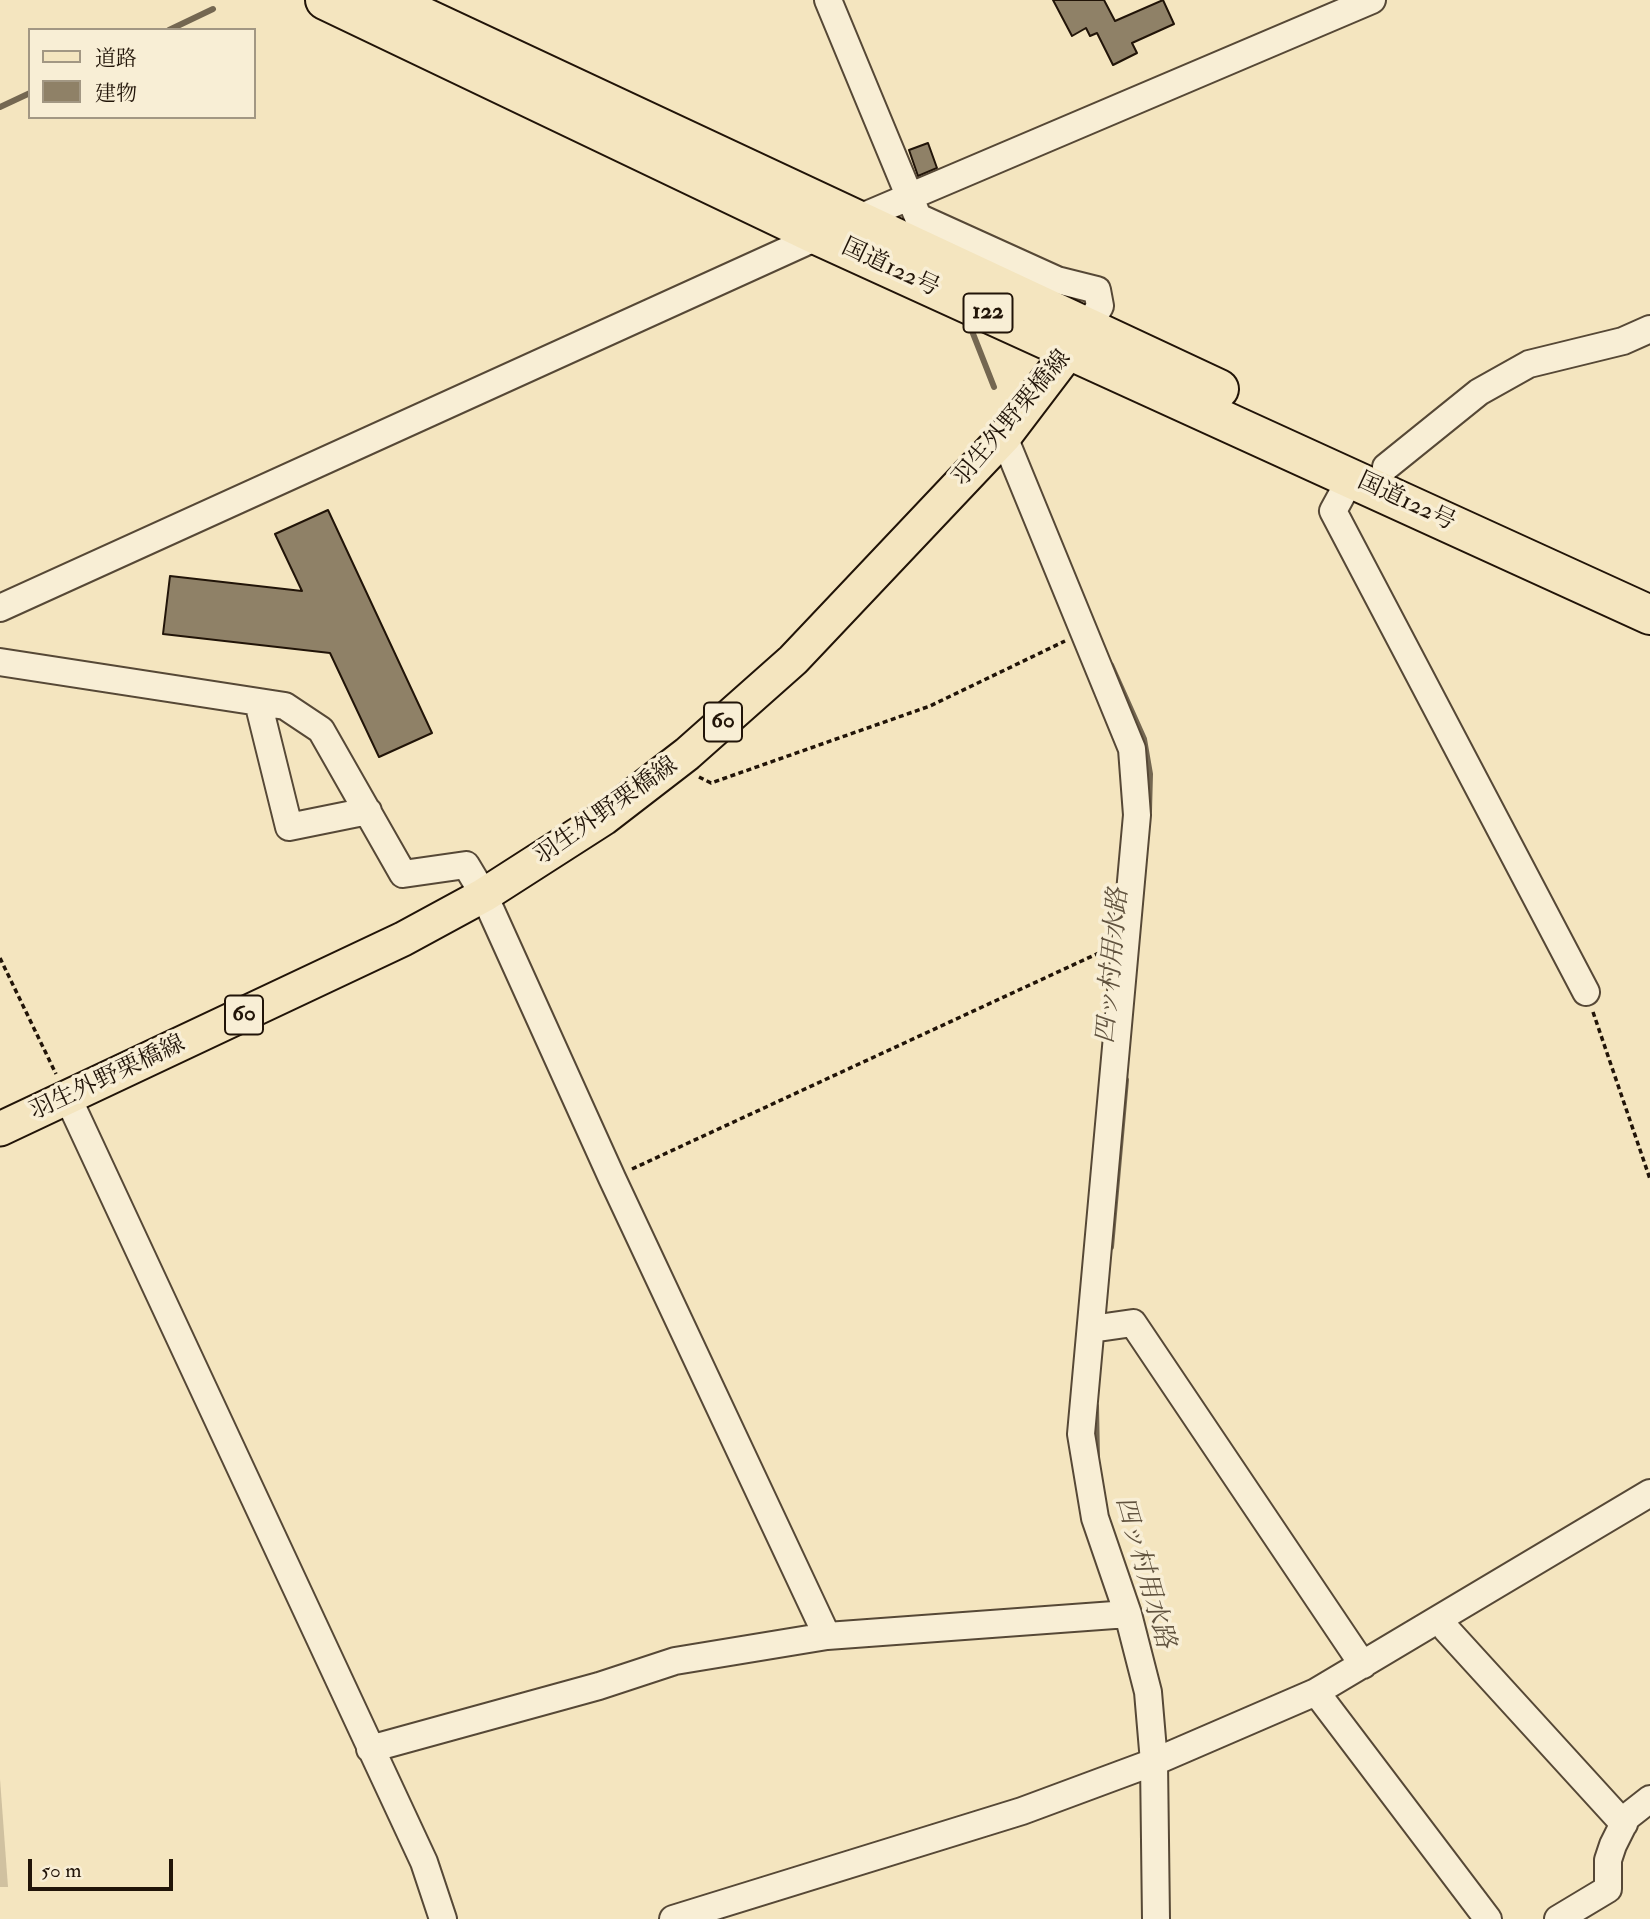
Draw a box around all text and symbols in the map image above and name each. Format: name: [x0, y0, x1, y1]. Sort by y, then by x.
legend: [28, 28, 256, 119]
text: 道路: [95, 45, 137, 72]
text: 建物: [95, 80, 137, 107]
street label: 国道122号: [836, 234, 944, 304]
road number: 122: [964, 294, 1012, 332]
street label: 羽生外野栗橋線: [948, 345, 1078, 493]
street label: 国道122号: [1352, 468, 1460, 538]
road number: 60: [704, 702, 742, 742]
street label: 羽生外野栗橋線: [530, 752, 684, 872]
water label: 四ッ村用水路: [1092, 887, 1136, 1045]
road number: 60: [225, 996, 263, 1034]
street label: 羽生外野栗橋線: [26, 1030, 190, 1128]
water label: 四ッ村用水路: [1107, 1494, 1179, 1652]
scale bar: [32, 1846, 177, 1890]
text: 50 m: [41, 1857, 82, 1884]

